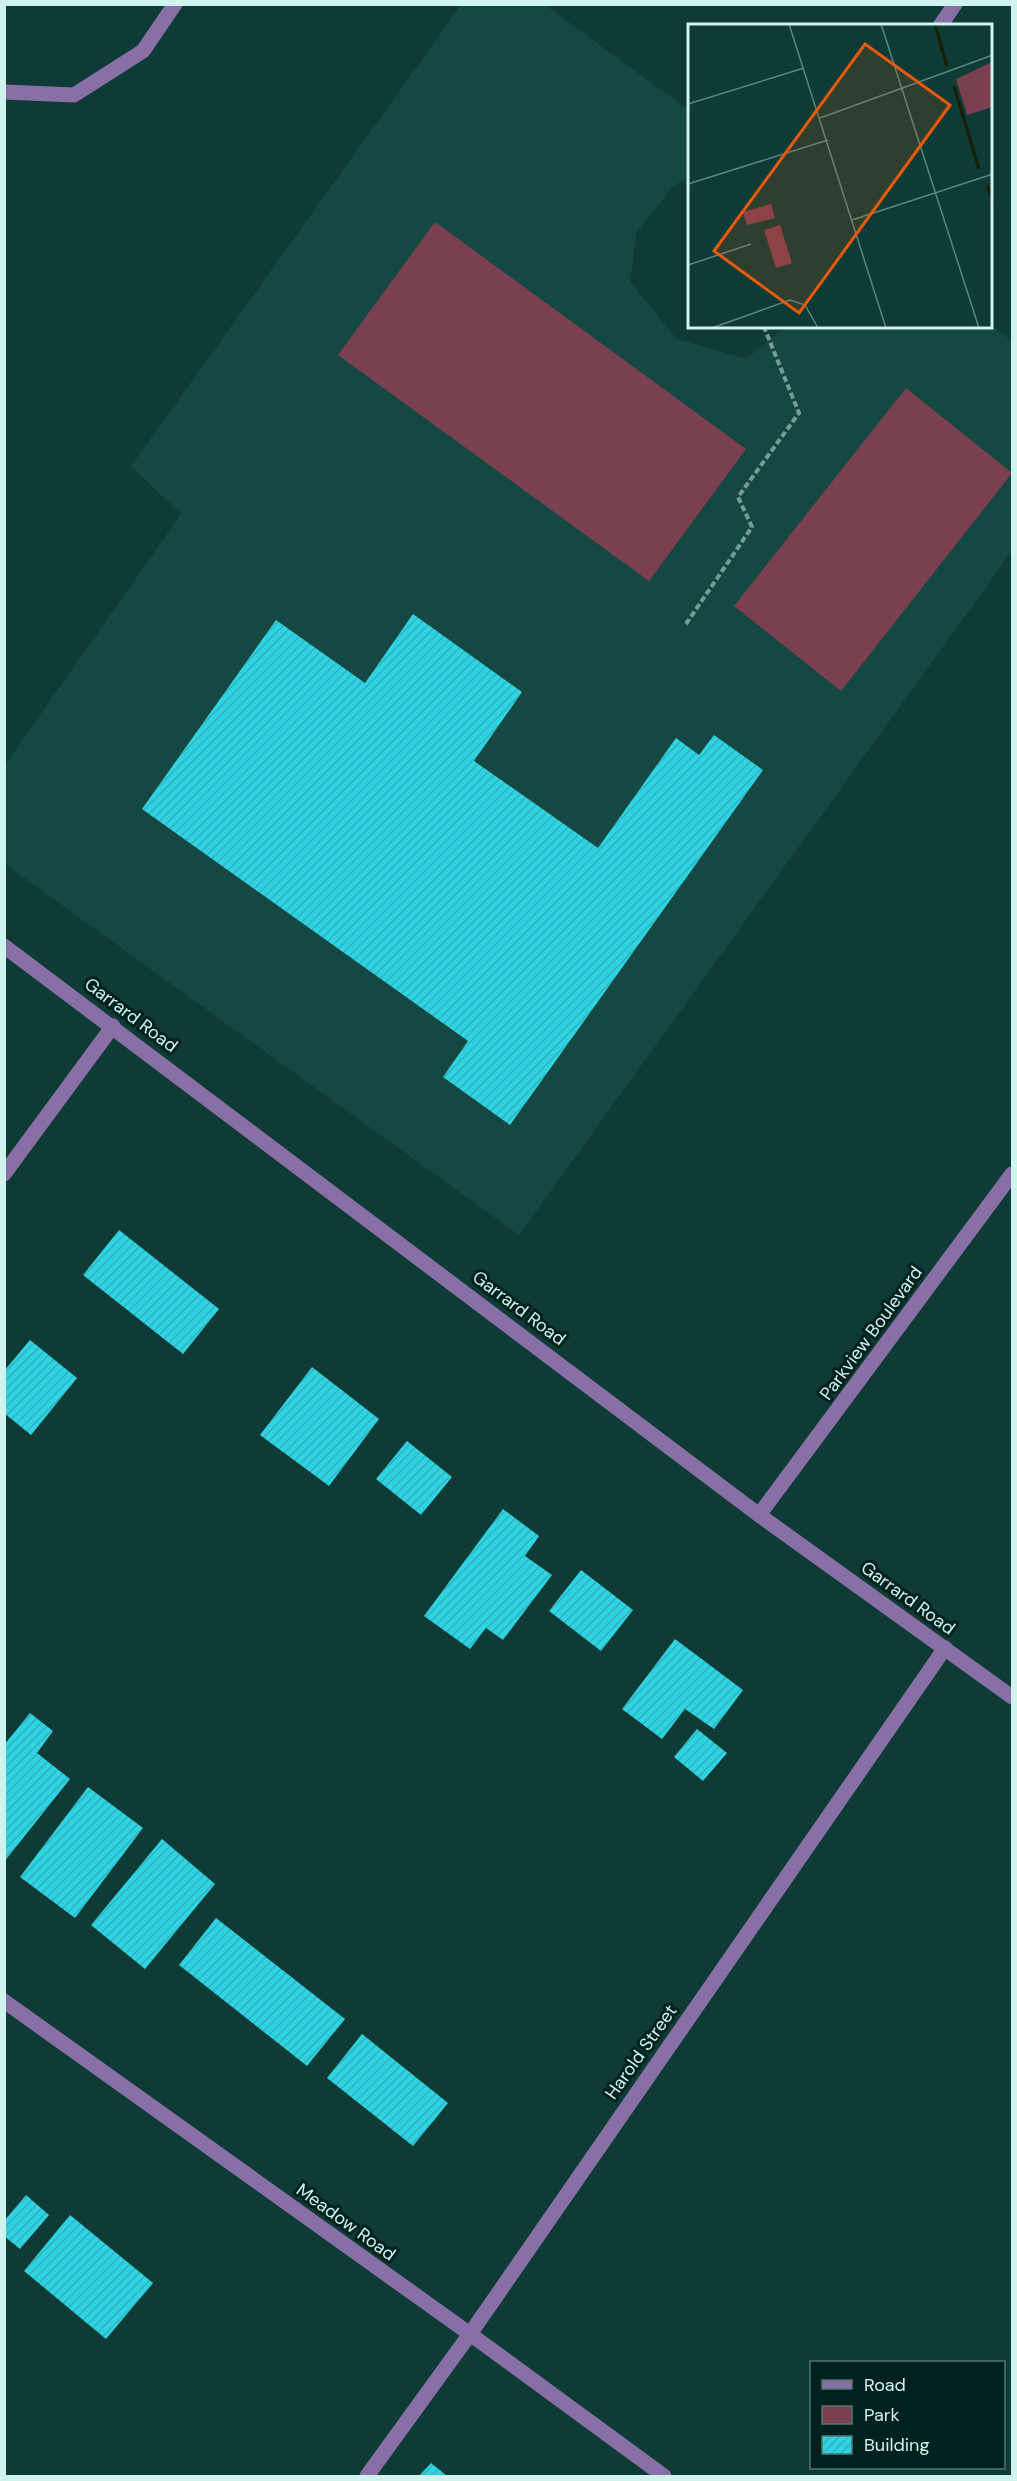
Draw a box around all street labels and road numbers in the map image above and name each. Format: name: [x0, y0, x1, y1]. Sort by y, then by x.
street label: Garrard Road: [80, 972, 182, 1058]
street label: Parkview Boulevard: [814, 1261, 928, 1405]
street label: Garrard Road: [468, 1265, 570, 1351]
street label: Garrard Road: [856, 1556, 960, 1640]
street label: Harold Street: [600, 2000, 682, 2104]
street label: Meadow Road: [292, 2178, 400, 2266]

